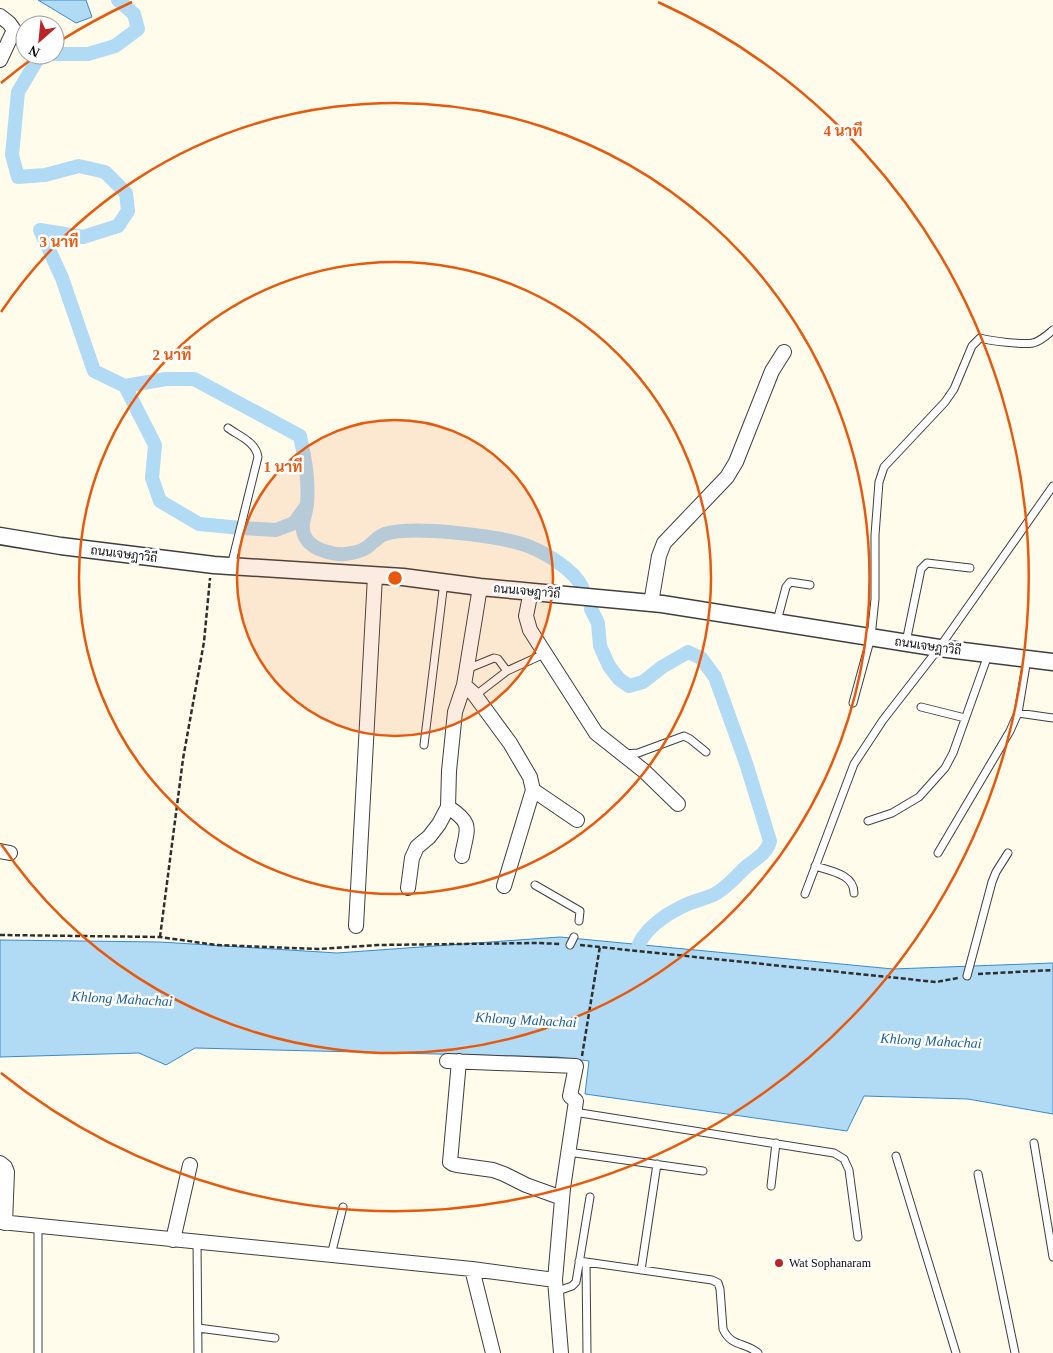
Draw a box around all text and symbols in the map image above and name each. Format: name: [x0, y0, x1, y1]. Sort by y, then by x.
north arrow: [15, 15, 65, 65]
text: N: [26, 42, 42, 60]
text: 4 นาที: [824, 121, 863, 139]
text: 3 นาที: [40, 232, 79, 250]
text: 2 นาที: [153, 345, 192, 363]
text: 1 นาที: [264, 457, 303, 475]
street label: ถนนเจษฎาวิถี: [90, 542, 158, 566]
centre of rings: [386, 569, 404, 587]
street label: ถนนเจษฎาวิถี: [493, 580, 561, 602]
street label: ถนนเจษฎาวิถี: [894, 633, 962, 659]
water label: Khlong Mahachai: [70, 989, 173, 1009]
water label: Khlong Mahachai: [474, 1010, 577, 1030]
water label: Khlong Mahachai: [879, 1031, 982, 1051]
place label: Wat Sophanaram: [789, 1256, 872, 1270]
marker: Wat Sophanaram: [773, 1257, 785, 1269]

